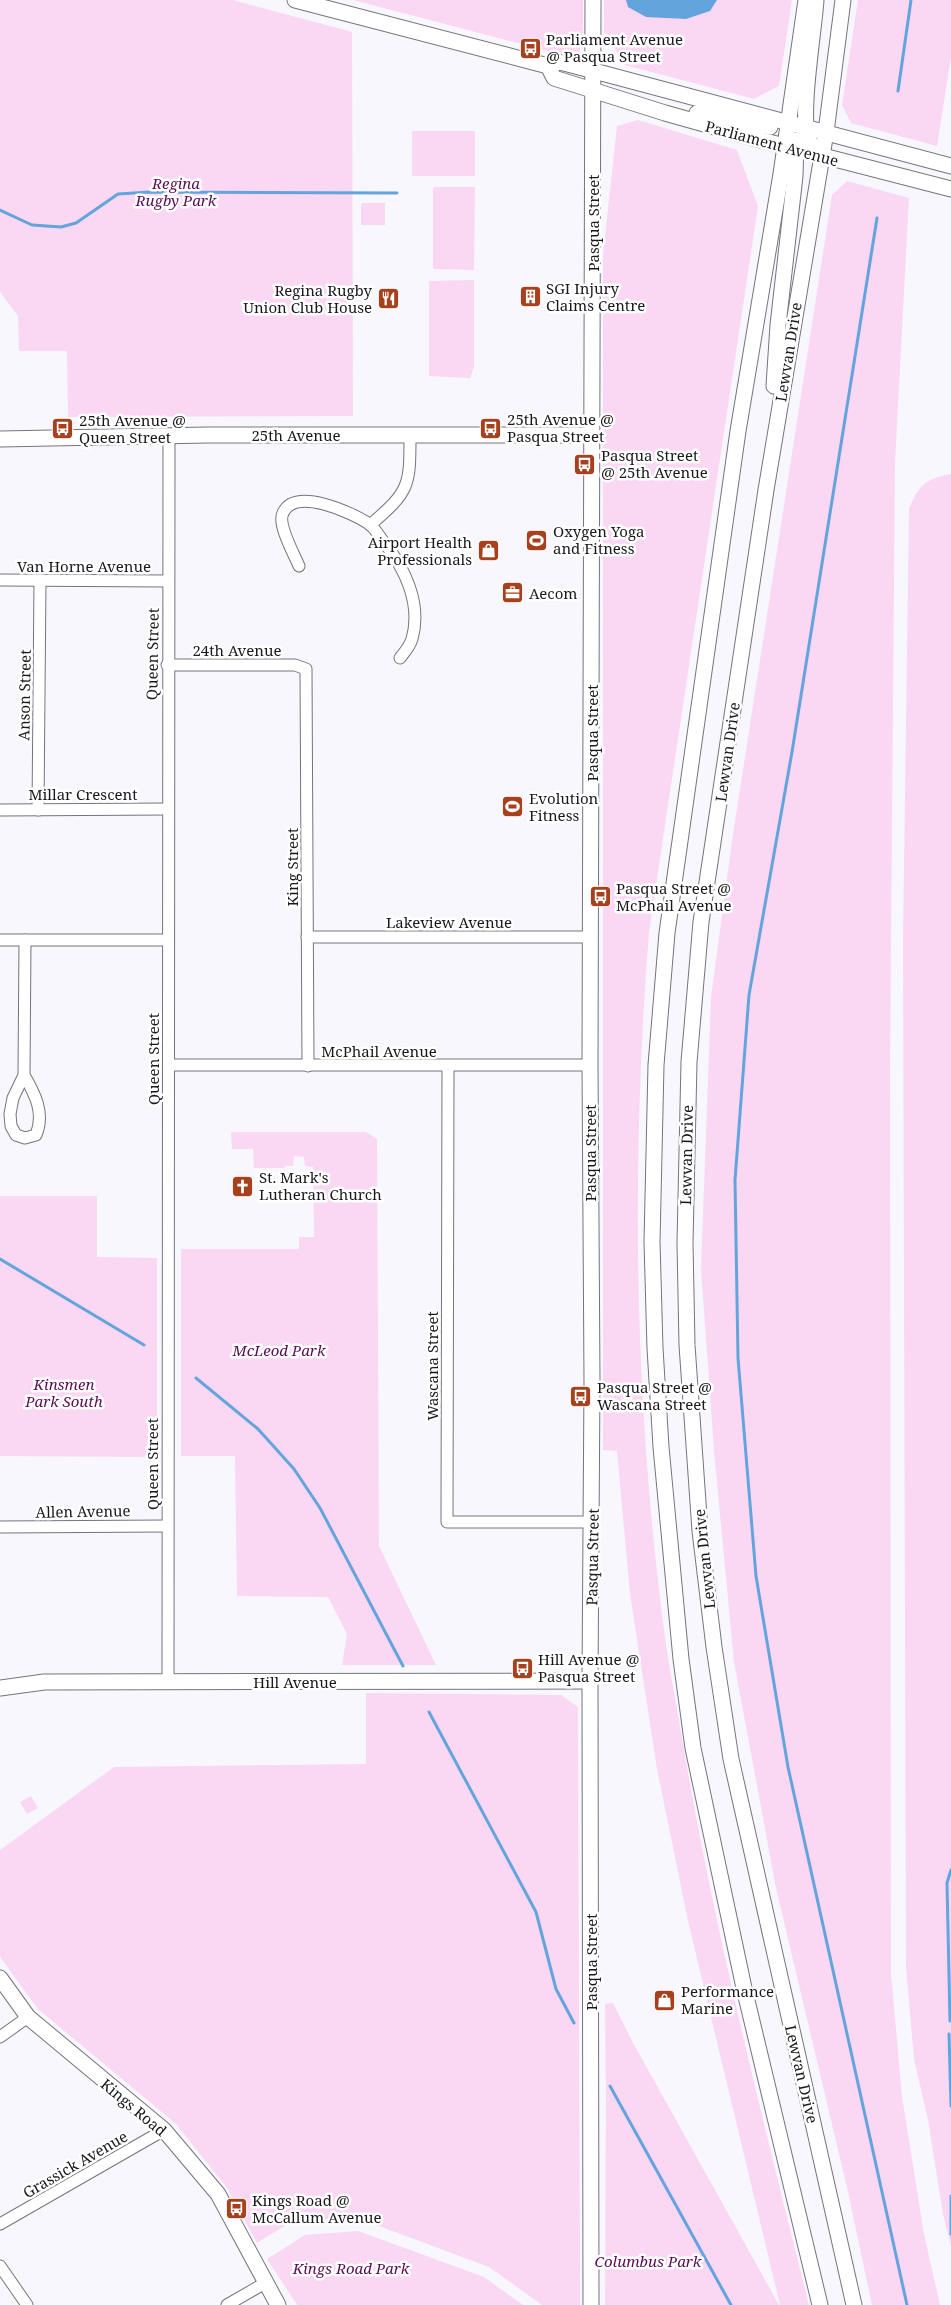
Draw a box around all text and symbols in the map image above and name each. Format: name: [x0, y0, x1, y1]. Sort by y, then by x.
place label: Parliament Avenue @ Pasqua Street: [546, 29, 683, 66]
bus stop icon: Parliament Avenue @ Pasqua Street: [518, 36, 542, 60]
street label: Parliament Avenue: [703, 116, 841, 170]
park label: Regina Rugby Park: [135, 173, 217, 210]
street label: Pasqua Street: [583, 174, 603, 272]
place label: SGI Injury Claims Centre: [546, 278, 645, 315]
place label: Regina Rugby Union Club House: [243, 280, 373, 317]
building icon: SGI Injury Claims Centre: [518, 285, 542, 309]
restaurant icon: Regina Rugby Union Club House: [376, 287, 400, 311]
street label: Lewvan Drive: [770, 301, 806, 403]
place label: 25th Avenue @ Pasqua Street: [507, 409, 614, 446]
place label: 25th Avenue @ Queen Street: [79, 410, 186, 447]
bus stop icon: 25th Avenue @ Pasqua Street: [479, 416, 503, 440]
bus stop icon: 25th Avenue @ Queen Street: [51, 417, 75, 441]
street label: 25th Avenue: [251, 425, 341, 445]
place label: Pasqua Street @ 25th Avenue: [601, 445, 708, 482]
bus stop icon: Pasqua Street @ 25th Avenue: [573, 452, 597, 476]
place label: Oxygen Yoga and Fitness: [553, 521, 644, 558]
sports icon: Oxygen Yoga and Fitness: [525, 528, 549, 552]
place label: Airport Health Professionals: [368, 532, 472, 569]
shop icon: Airport Health Professionals: [476, 539, 500, 563]
street label: Van Horne Avenue: [17, 556, 151, 576]
office icon: Aecom: [501, 581, 525, 605]
place label: Aecom: [529, 583, 578, 603]
street label: Queen Street: [141, 608, 163, 700]
street label: 24th Avenue: [192, 640, 282, 660]
street label: Anson Street: [13, 649, 35, 741]
street label: Pasqua Street: [582, 684, 602, 782]
street label: Lewvan Drive: [710, 701, 744, 803]
street label: Millar Crescent: [28, 784, 138, 804]
place label: Evolution Fitness: [529, 788, 599, 825]
sports icon: Evolution Fitness: [501, 795, 525, 819]
street label: King Street: [282, 828, 302, 906]
place label: Pasqua Street @ McPhail Avenue: [616, 878, 731, 915]
bus stop icon: Pasqua Street @ McPhail Avenue: [588, 885, 612, 909]
street label: Lakeview Avenue: [386, 912, 512, 932]
street label: Queen Street: [143, 1013, 163, 1105]
street label: McPhail Avenue: [321, 1041, 437, 1061]
street label: Pasqua Street: [580, 1104, 600, 1202]
street label: Lewvan Drive: [675, 1105, 697, 1205]
place label: St. Mark's Lutheran Church: [259, 1167, 382, 1204]
church icon: St. Mark's Lutheran Church: [231, 1174, 255, 1198]
street label: Wascana Street: [422, 1311, 442, 1421]
park label: McLeod Park: [232, 1340, 326, 1360]
park label: Kinsmen Park South: [24, 1374, 103, 1411]
place label: Pasqua Street @ Wascana Street: [597, 1377, 712, 1414]
bus stop icon: Pasqua Street @ Wascana Street: [569, 1384, 593, 1408]
street label: Queen Street: [142, 1418, 162, 1510]
street label: Allen Avenue: [35, 1500, 131, 1522]
street label: Pasqua Street: [581, 1508, 603, 1606]
street label: Lewvan Drive: [689, 1508, 719, 1610]
place label: Hill Avenue @ Pasqua Street: [538, 1649, 639, 1686]
bus stop icon: Hill Avenue @ Pasqua Street: [510, 1656, 534, 1680]
street label: Hill Avenue: [253, 1672, 337, 1692]
street label: Pasqua Street: [581, 1913, 601, 2011]
place label: Performance Marine: [681, 1981, 774, 2018]
shop icon: Performance Marine: [653, 1988, 677, 2012]
street label: Lewvan Drive: [781, 2023, 823, 2125]
street label: Kings Road: [97, 2074, 171, 2140]
street label: Grassick Avenue: [19, 2126, 131, 2202]
place label: Kings Road @ McCallum Avenue: [252, 2190, 382, 2227]
bus stop icon: Kings Road @ McCallum Avenue: [224, 2197, 248, 2221]
park label: Columbus Park: [595, 2251, 702, 2271]
park label: Kings Road Park: [292, 2258, 410, 2278]

